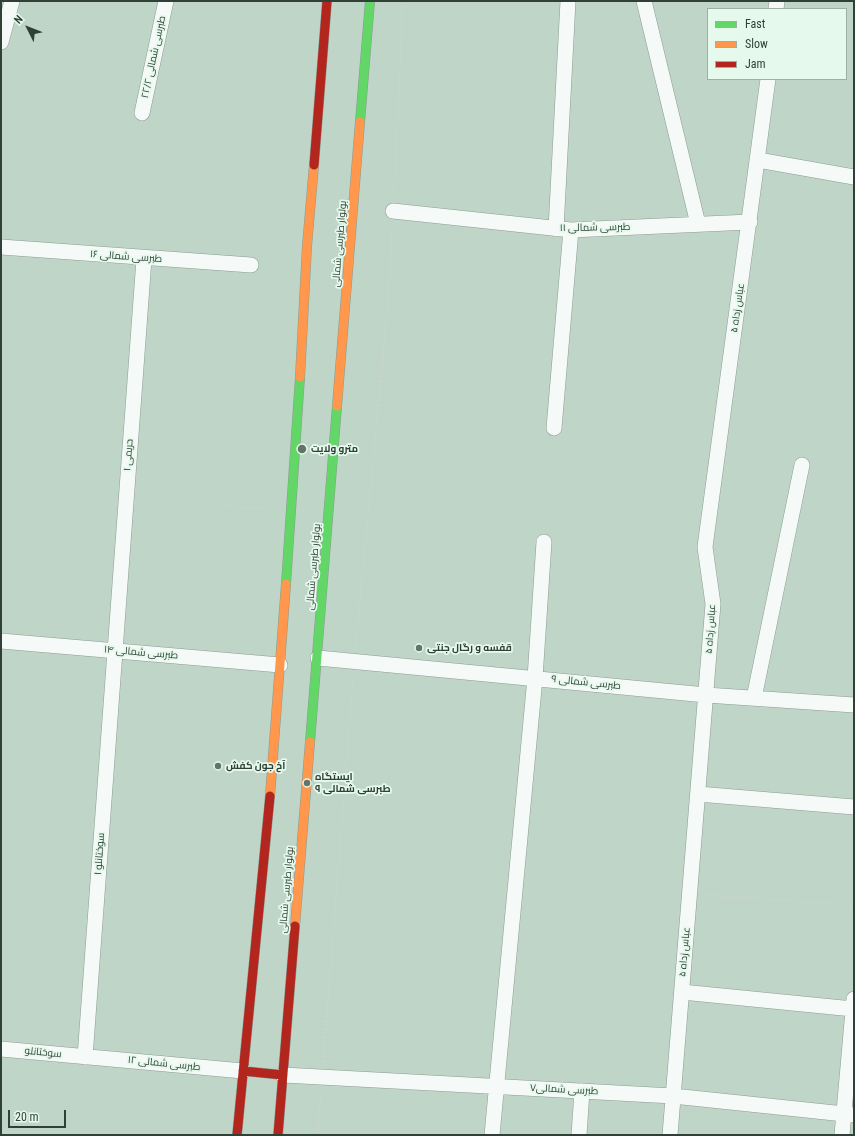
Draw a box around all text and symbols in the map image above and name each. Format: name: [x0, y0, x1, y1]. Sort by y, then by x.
north arrow: [8, 8, 48, 48]
legend: [707, 8, 847, 80]
text: N: [12, 13, 26, 26]
street label: طبرسی شمالی ۲۲/۲: [139, 15, 169, 99]
text: Fast: [745, 17, 765, 31]
text: Slow: [745, 37, 768, 51]
text: Jam: [745, 57, 766, 71]
street label: بولوار طبرسی شمالی: [330, 200, 350, 288]
street label: طبرسی شمالی ۱۱: [559, 221, 631, 235]
street label: طبرسی شمالی ۱۶: [89, 248, 163, 266]
street label: عباس زداه ۵: [729, 282, 747, 334]
street label: حریمی ۱: [122, 439, 136, 471]
marker: مترو ولایت: [296, 443, 308, 455]
place label: مترو ولایت: [311, 443, 358, 455]
street label: بولوار طبرسی شمالی: [304, 523, 324, 611]
street label: عباس زداه ۵: [703, 604, 719, 654]
place label: قفسه و رگال جنتی: [427, 642, 512, 654]
marker: قفسه و رگال جنتی: [414, 643, 424, 653]
street label: طبرسی شمالی ۱۴: [103, 644, 179, 662]
street label: طبرسی شمالی ۹: [551, 673, 621, 693]
place label: آخ جون کفش: [226, 760, 285, 772]
marker: آخ جون کفش: [213, 761, 223, 771]
place label: ایستگاه طبرسی شمالی ۹: [315, 771, 391, 794]
marker: ایستگاه طبرسی شمالی ۹: [302, 778, 312, 788]
street label: سوختانلو ۱: [93, 832, 107, 876]
street label: بولوار طبرسی شمالی: [277, 846, 297, 934]
street label: عباس زداه ۵: [677, 927, 693, 977]
street label: سوختانلو: [24, 1045, 62, 1061]
street label: طبرسی شمالی ۱۲: [127, 1054, 201, 1074]
street label: طبرسی شمالی۷: [529, 1082, 599, 1098]
scale bar: [10, 1102, 68, 1128]
text: 20 m: [15, 1110, 39, 1124]

